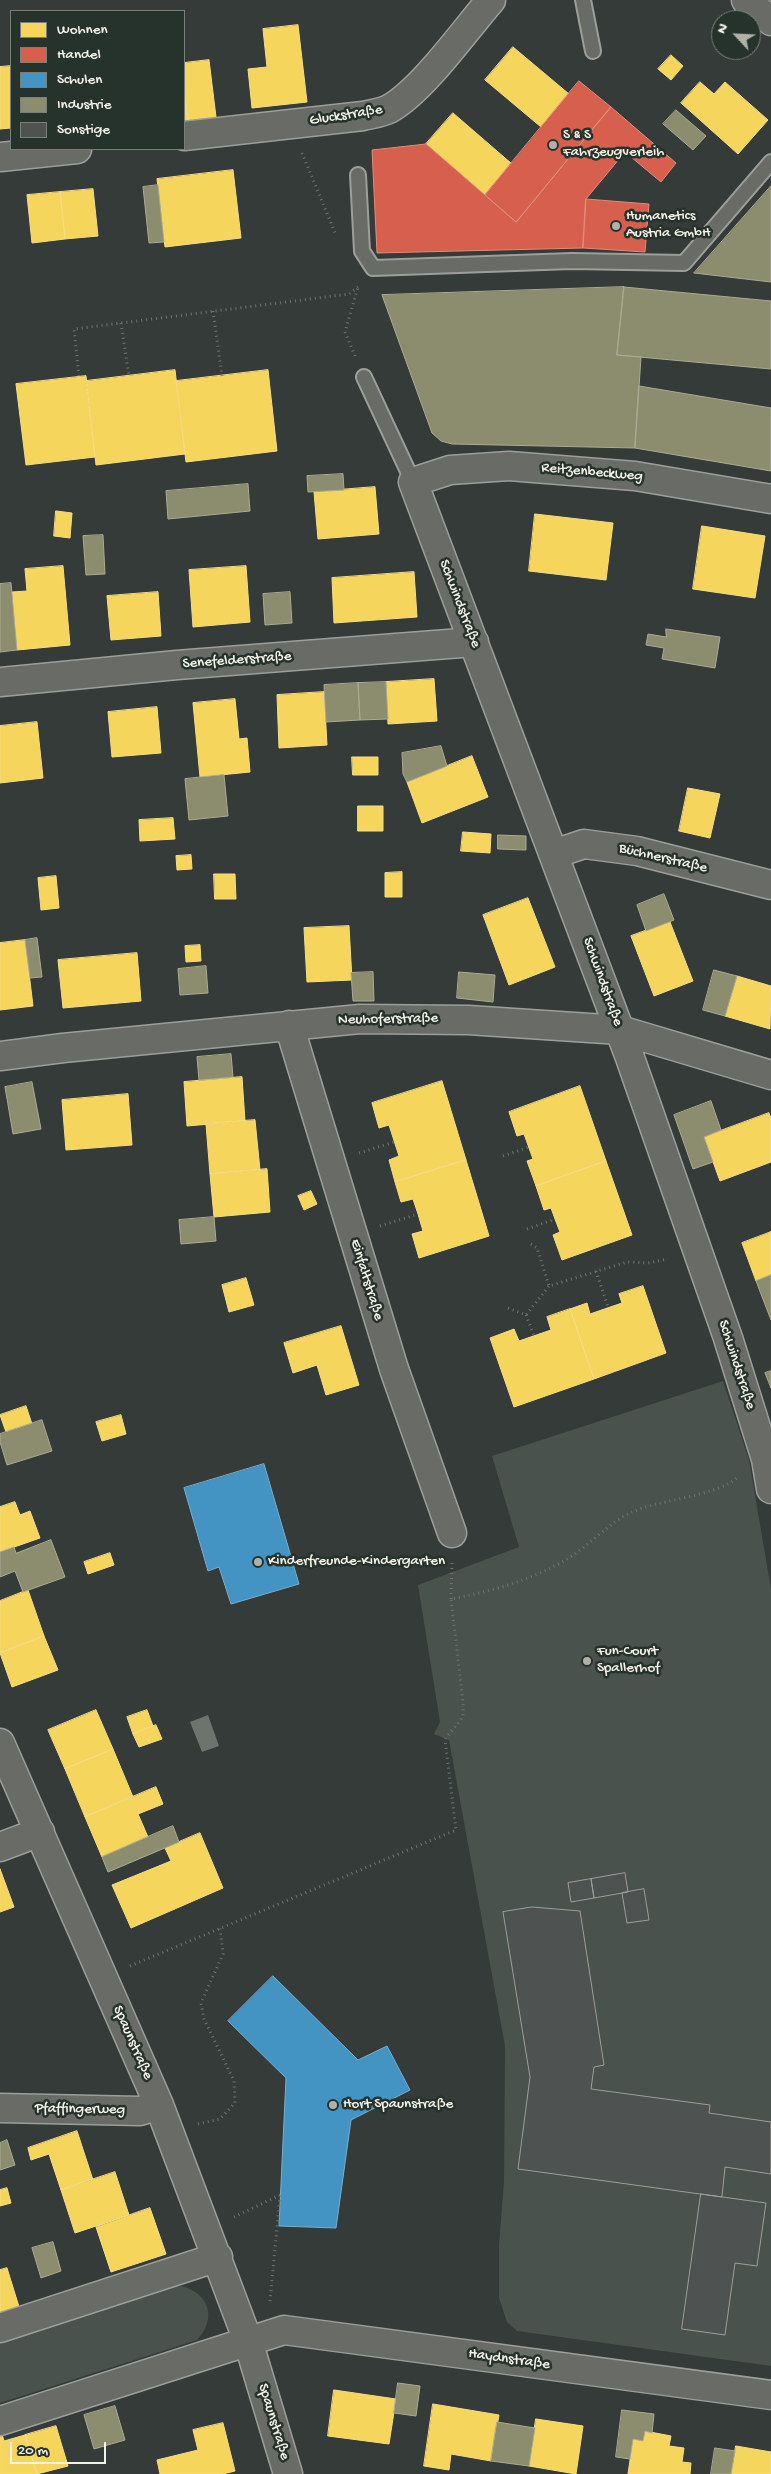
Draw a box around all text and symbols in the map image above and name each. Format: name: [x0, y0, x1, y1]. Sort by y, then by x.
legend: [10, 10, 185, 150]
north arrow: [711, 10, 761, 60]
text: Wohnen: [57, 21, 108, 39]
text: N: [713, 21, 732, 37]
text: Handel: [57, 46, 101, 64]
text: Schulen: [57, 71, 102, 89]
text: Industrie: [57, 96, 112, 114]
street label: Gluckstraße: [308, 101, 384, 131]
text: Sonstige: [57, 121, 110, 139]
place label: S & S Fahrzeugverleih: [563, 127, 664, 162]
marker: S & S Fahrzeugverleih: [547, 139, 559, 151]
place label: Humanetics Austria GmbH: [626, 208, 711, 243]
marker: Humanetics Austria GmbH: [610, 220, 622, 232]
street label: Reitzenbeckweg: [541, 460, 643, 486]
street label: Schwindstraße: [434, 557, 484, 651]
street label: Senefelderstraße: [182, 648, 292, 674]
street label: Büchnerstraße: [617, 840, 709, 878]
street label: Schwindstraße: [578, 935, 626, 1029]
street label: Neuhoferstraße: [338, 1010, 438, 1030]
street label: Einfaltstraße: [345, 1237, 387, 1323]
street label: Schwindstraße: [713, 1318, 759, 1412]
place label: Kinderfreunde-Kindergarten: [268, 1553, 445, 1571]
marker: Kinderfreunde-Kindergarten: [252, 1556, 264, 1568]
place label: Fun-Court Spallerhof: [597, 1643, 660, 1678]
marker: Fun-Court Spallerhof: [581, 1655, 593, 1667]
street label: Spaunstraße: [108, 2003, 156, 2083]
place label: Hort Spaunstraße: [343, 2096, 453, 2114]
marker: Hort Spaunstraße: [327, 2099, 339, 2111]
street label: Pfaffingerweg: [35, 2100, 125, 2120]
street label: Haydnstraße: [467, 2345, 551, 2375]
street label: Spaunstraße: [253, 2382, 293, 2462]
scale bar: [12, 2432, 109, 2464]
text: 20 m: [18, 2442, 48, 2460]

